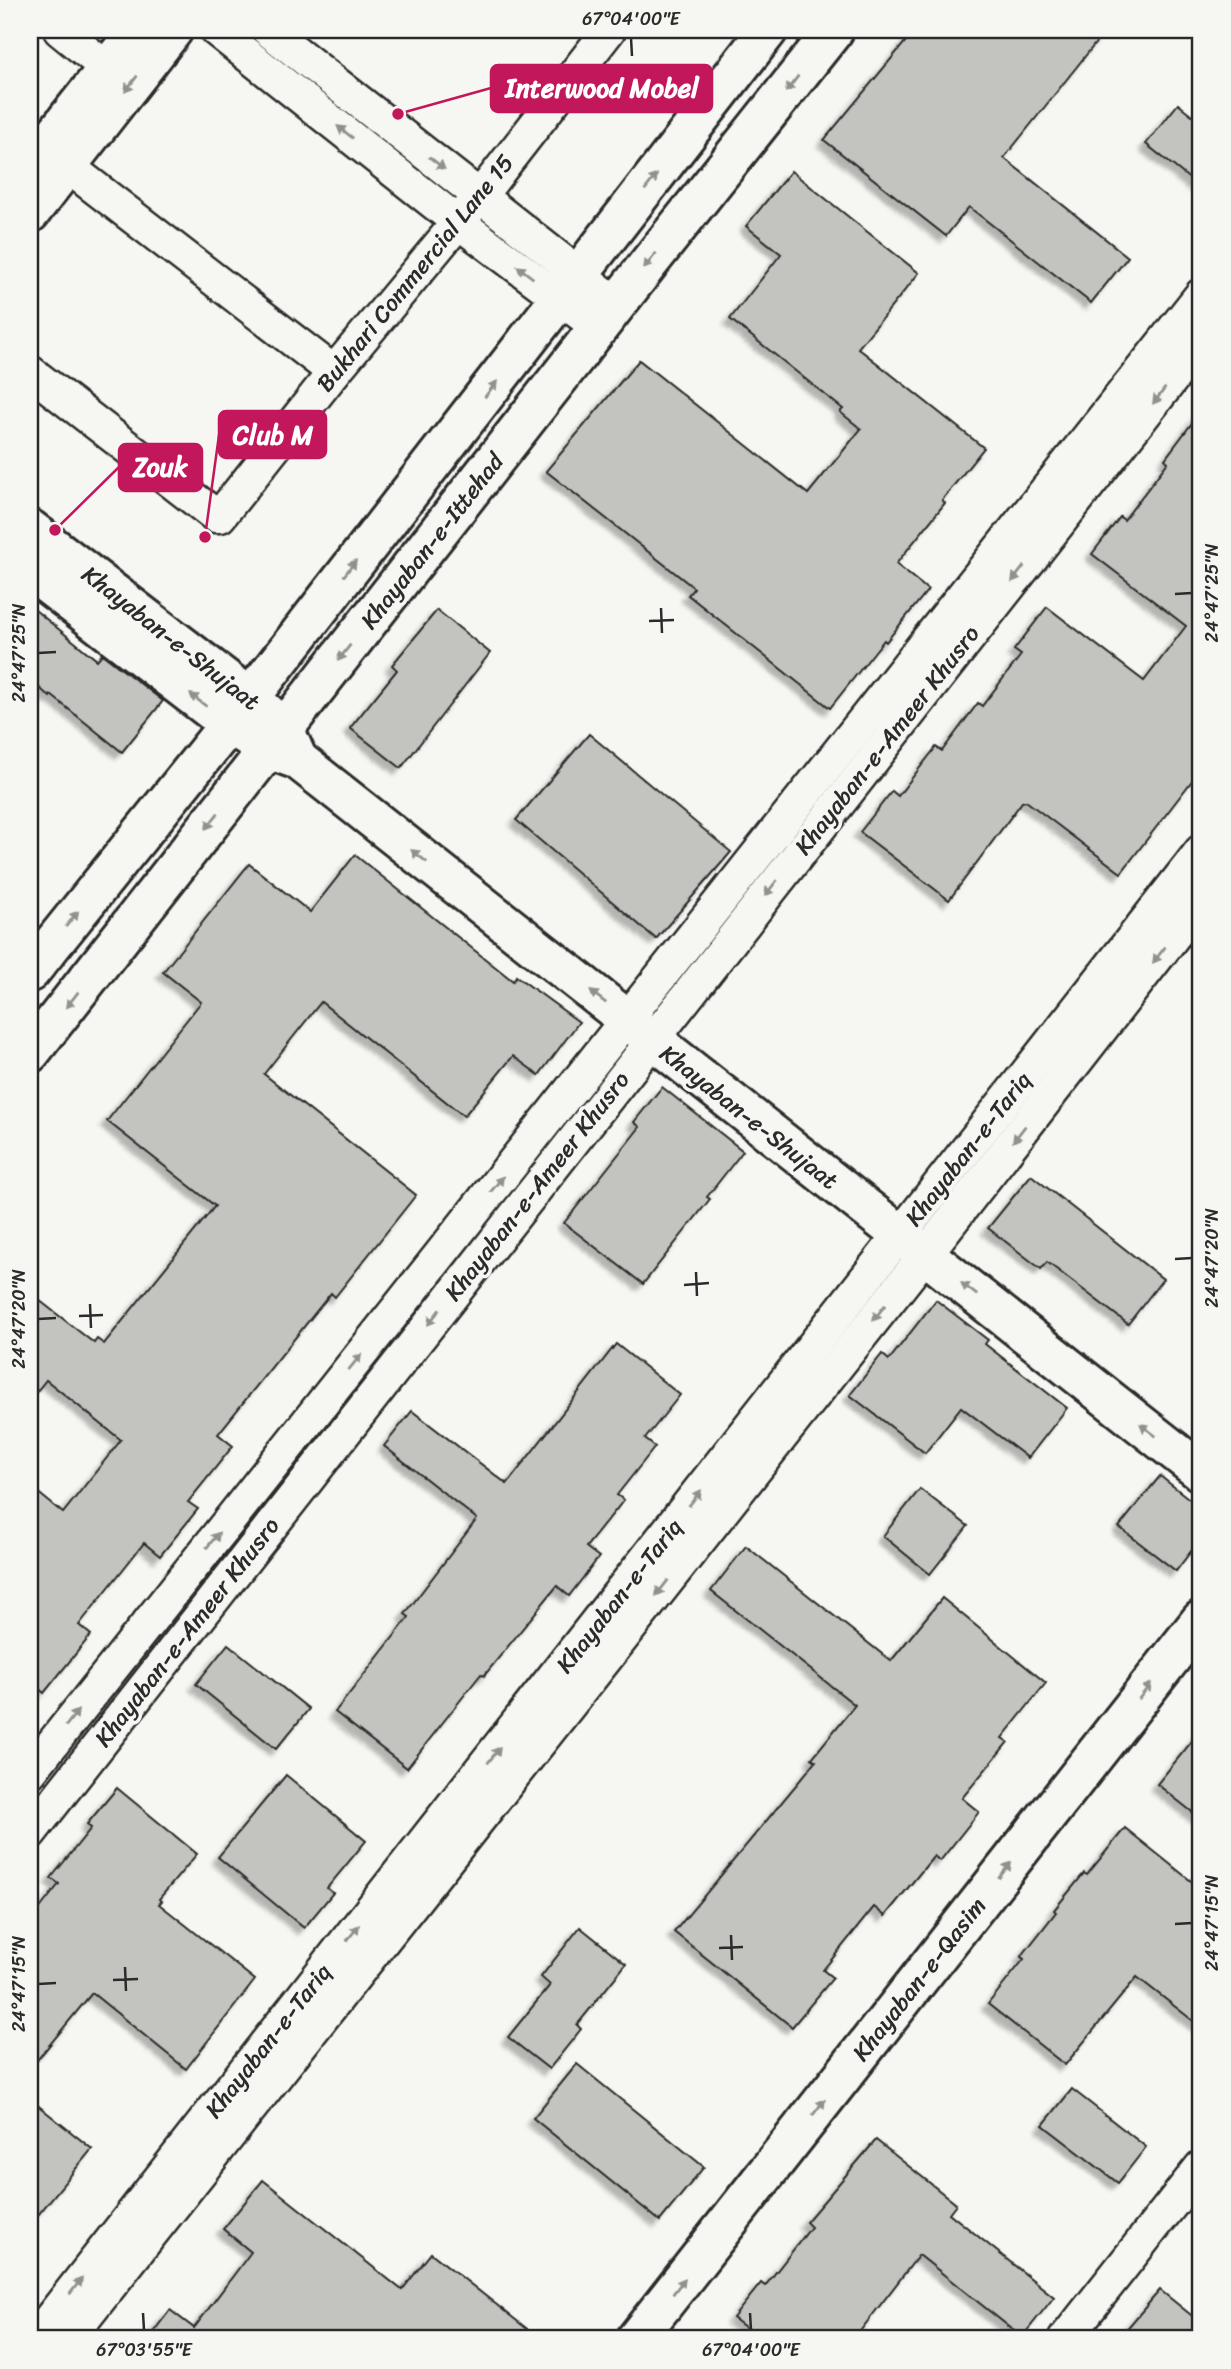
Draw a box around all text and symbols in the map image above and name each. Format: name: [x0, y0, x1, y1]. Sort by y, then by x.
text: 67°04'00"E: [582, 3, 681, 35]
callout: Interwood Mobel: [491, 65, 712, 112]
text: Interwood Mobel: [503, 65, 700, 111]
one-way arrow: [123, 74, 138, 92]
one-way arrow: [785, 74, 800, 92]
one-way arrow: [337, 125, 355, 140]
street label: Bukhari Commercial Lane 15: [305, 144, 525, 402]
one-way arrow: [428, 155, 446, 170]
one-way arrow: [643, 173, 657, 191]
one-way arrow: [643, 252, 658, 270]
one-way arrow: [516, 265, 534, 279]
one-way arrow: [483, 380, 498, 398]
one-way arrow: [1152, 387, 1167, 404]
callout: Club M: [219, 411, 326, 458]
text: Club M: [232, 412, 314, 458]
street label: Khayaban-e-Ittehad: [349, 442, 516, 639]
callout: Zouk: [119, 444, 202, 491]
text: Zouk: [131, 444, 189, 490]
text: 24°47'25"N: [1196, 543, 1228, 642]
street label: Khayaban-e-Shujaat: [72, 554, 270, 722]
one-way arrow: [343, 559, 358, 577]
one-way arrow: [1010, 565, 1025, 583]
text: 24°47'25"N: [3, 603, 35, 702]
street label: Khayaban-e-Ameer Khusro: [783, 615, 991, 865]
one-way arrow: [337, 643, 352, 661]
one-way arrow: [189, 694, 207, 708]
one-way arrow: [205, 811, 220, 829]
one-way arrow: [411, 849, 428, 864]
one-way arrow: [765, 879, 779, 897]
one-way arrow: [65, 910, 80, 928]
one-way arrow: [1152, 945, 1167, 963]
one-way arrow: [64, 990, 79, 1008]
one-way arrow: [589, 990, 606, 1005]
street label: Khayaban-e-Shujaat: [650, 1033, 848, 1201]
street label: Khayaban-e-Ameer Khusro: [433, 1061, 641, 1311]
street label: Khayaban-e-Tariq: [894, 1062, 1042, 1236]
one-way arrow: [1013, 1125, 1027, 1143]
one-way arrow: [489, 1176, 504, 1194]
text: 24°47'20"N: [1196, 1208, 1228, 1308]
text: 24°47'20"N: [3, 1269, 35, 1369]
one-way arrow: [960, 1283, 978, 1297]
one-way arrow: [872, 1305, 887, 1322]
one-way arrow: [427, 1308, 442, 1326]
one-way arrow: [347, 1354, 362, 1372]
one-way arrow: [1139, 1423, 1157, 1438]
one-way arrow: [687, 1490, 702, 1508]
street label: Khayaban-e-Ameer Khusro: [83, 1507, 291, 1757]
street label: Khayaban-e-Tariq: [545, 1509, 693, 1683]
one-way arrow: [205, 1531, 219, 1549]
one-way arrow: [655, 1579, 670, 1596]
one-way arrow: [1138, 1682, 1153, 1700]
one-way arrow: [64, 1710, 79, 1728]
one-way arrow: [486, 1746, 501, 1764]
one-way arrow: [997, 1861, 1012, 1878]
text: 24°47'15"N: [1196, 1874, 1228, 1971]
street label: Khayaban-e-Qasim: [841, 1887, 997, 2071]
one-way arrow: [346, 1925, 361, 1943]
text: 24°47'15"N: [3, 1935, 35, 2032]
street label: Khayaban-e-Tariq: [194, 1954, 342, 2128]
one-way arrow: [812, 2098, 827, 2116]
one-way arrow: [69, 2277, 84, 2295]
one-way arrow: [671, 2277, 686, 2295]
text: 67°03'55"E: [96, 2334, 193, 2366]
text: 67°04'00"E: [702, 2334, 801, 2366]

